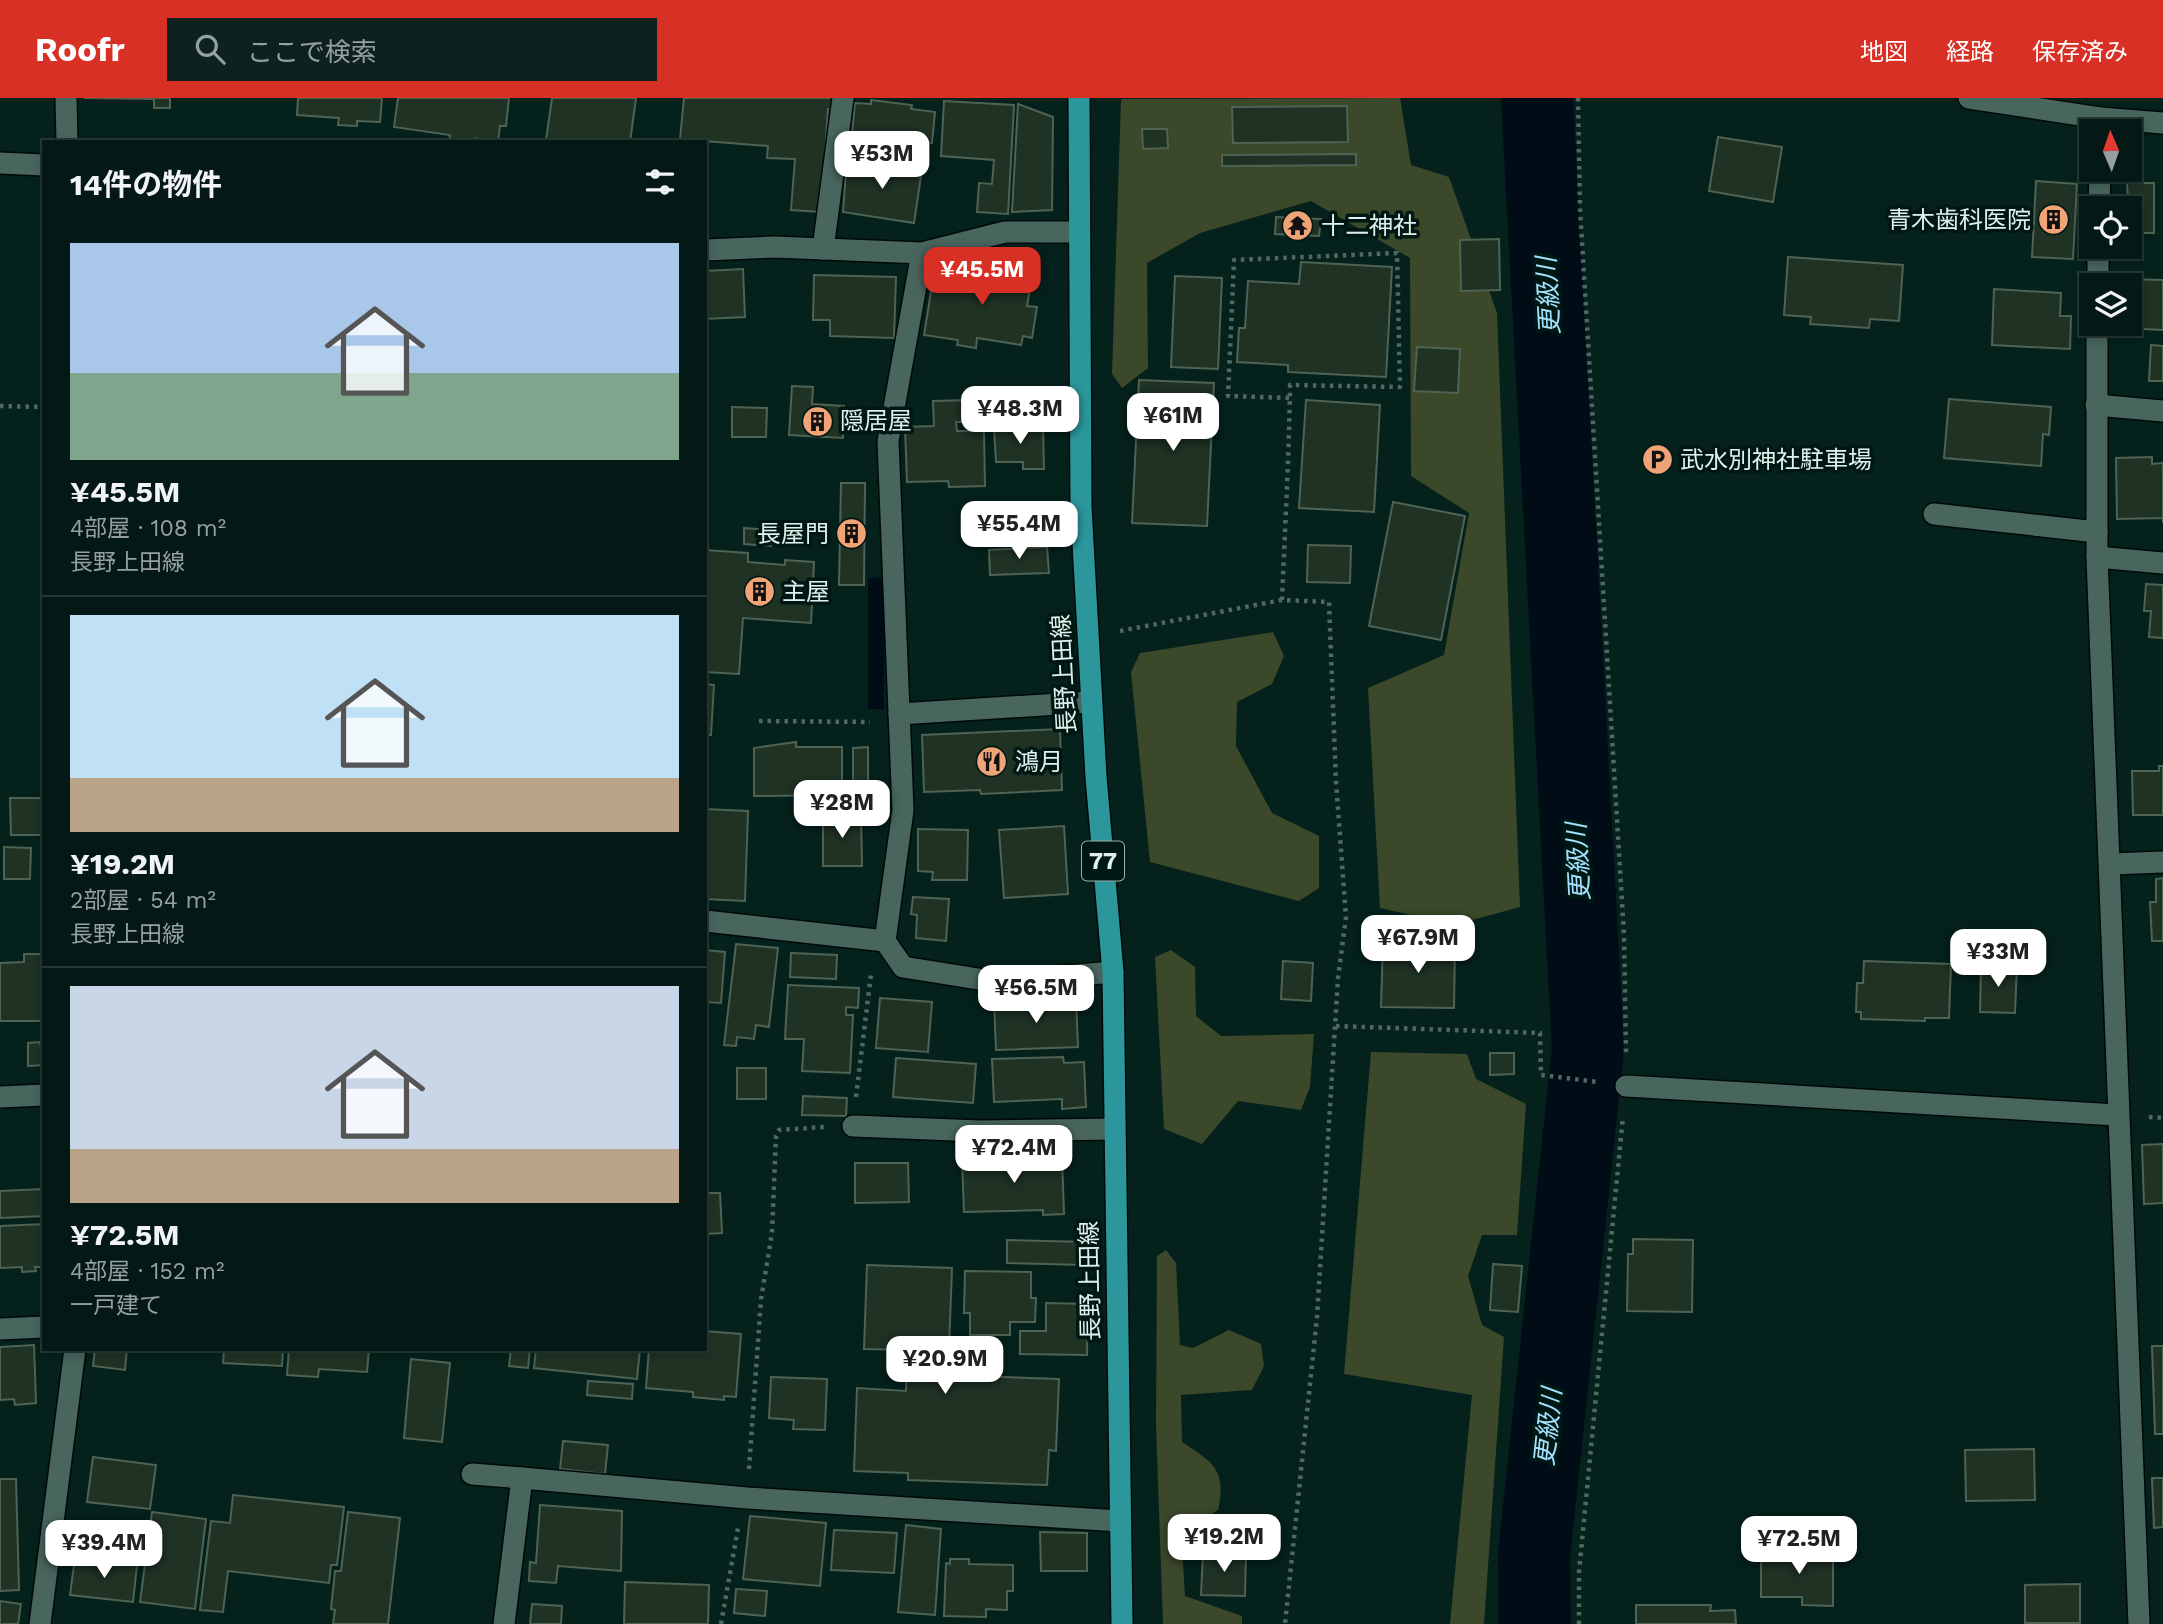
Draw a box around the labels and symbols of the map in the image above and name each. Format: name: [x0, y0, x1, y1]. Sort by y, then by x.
north arrow: [2079, 119, 2142, 182]
pin: ¥53M: [841, 132, 923, 191]
building icon: 青木歯科医院: [2037, 203, 2071, 237]
place label: 青木歯科医院: [1887, 206, 2031, 234]
temple icon: 十二神社: [1281, 209, 1315, 243]
place label: 十二神社: [1321, 212, 1417, 240]
pin: ¥45.5M: [925, 248, 1039, 307]
water label: 更級川: [1531, 253, 1565, 336]
pin: ¥48.3M: [963, 386, 1077, 446]
pin: ¥61M: [1132, 394, 1214, 453]
building icon: 隠居屋: [800, 404, 834, 438]
place label: 隠居屋: [840, 407, 912, 435]
parking icon: 武水別神社駐車場: [1640, 443, 1674, 477]
place label: 武水別神社駐車場: [1680, 446, 1872, 474]
pin: ¥55.4M: [962, 502, 1076, 561]
building icon: 長屋門: [835, 517, 869, 551]
place label: 長屋門: [757, 520, 829, 548]
building icon: 主屋: [742, 575, 776, 609]
place label: 主屋: [782, 578, 830, 606]
street label: 長野上田線: [1047, 613, 1081, 735]
restaurant icon: 鴻月: [975, 745, 1009, 779]
place label: 鴻月: [1015, 748, 1063, 776]
pin: ¥28M: [801, 780, 883, 840]
water label: 更級川: [1561, 819, 1595, 902]
road number: 77: [1082, 842, 1124, 880]
pin: ¥67.9M: [1361, 916, 1475, 975]
pin: ¥33M: [1957, 930, 2039, 989]
pin: ¥56.5M: [979, 965, 1093, 1025]
pin: ¥72.4M: [957, 1126, 1071, 1185]
street label: 長野上田線: [1075, 1221, 1105, 1341]
pin: ¥20.9M: [888, 1336, 1002, 1396]
water label: 更級川: [1529, 1384, 1567, 1467]
pin: ¥19.2M: [1167, 1514, 1281, 1574]
pin: ¥72.5M: [1742, 1516, 1856, 1576]
pin: ¥39.4M: [47, 1520, 161, 1580]

